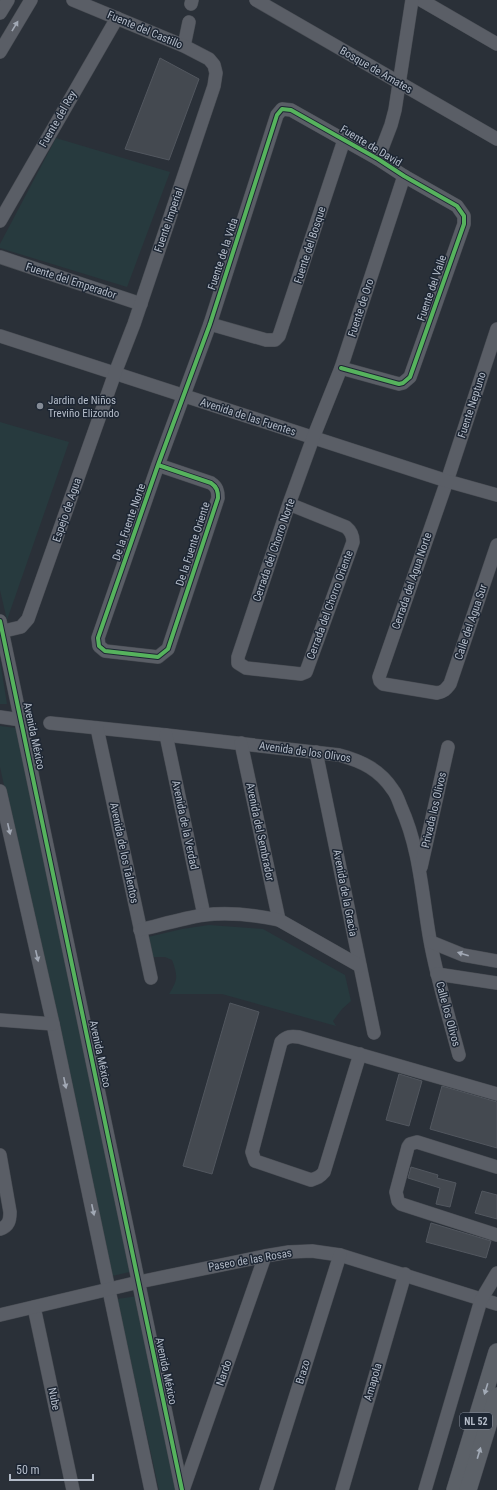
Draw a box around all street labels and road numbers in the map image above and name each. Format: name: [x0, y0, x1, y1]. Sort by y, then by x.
street label: Fuente del Castillo: [105, 8, 185, 52]
street label: Bosque de Amates: [337, 44, 415, 96]
street label: Fuente del Rey: [37, 88, 80, 150]
street label: Fuente de David: [338, 123, 404, 169]
street label: Fuente Imperial: [152, 186, 186, 254]
street label: Fuente del Bosque: [291, 205, 329, 285]
street label: Fuente de la Vida: [205, 216, 241, 292]
street label: Fuente del Valle: [415, 253, 449, 323]
street label: Fuente del Emperador: [24, 260, 119, 302]
street label: Fuente de Oro: [345, 277, 377, 339]
street label: Fuente Neptuno: [455, 370, 489, 440]
street label: Avenida de las Fuentes: [199, 395, 297, 439]
street label: Espejo de Agua: [50, 476, 84, 544]
street label: De la Fuente Norte: [110, 482, 148, 562]
street label: Cerrada del Chorro Norte: [250, 497, 298, 603]
street label: De la Fuente Oriente: [173, 500, 213, 588]
street label: Cerrada del Agua Norte: [389, 531, 435, 631]
street label: Cerrada del Chorro Oriente: [304, 549, 356, 661]
street label: Calle del Agua Sur: [452, 582, 490, 662]
street label: Avenida México: [21, 701, 48, 771]
street label: Avenida de los Olivos: [258, 739, 352, 765]
street label: Privada los Olivos: [419, 771, 449, 849]
street label: Avenida de la Verdad: [169, 779, 201, 871]
street label: Avenida del Sembrador: [243, 782, 277, 883]
street label: Avenida de los Talentos: [107, 801, 141, 905]
street label: Avenida de la Gracia: [330, 848, 360, 938]
street label: Calle los Olivos: [433, 980, 463, 1048]
street label: Avenida México: [87, 1019, 114, 1089]
street label: Paseo de las Rosas: [207, 1246, 293, 1274]
street label: Avenida México: [153, 1336, 180, 1406]
street label: Nardo: [214, 1358, 235, 1388]
street label: Brazo: [293, 1358, 313, 1386]
street label: Amapola: [361, 1362, 385, 1402]
street label: Nube: [45, 1387, 63, 1411]
road number: NL 52: [460, 1413, 492, 1429]

